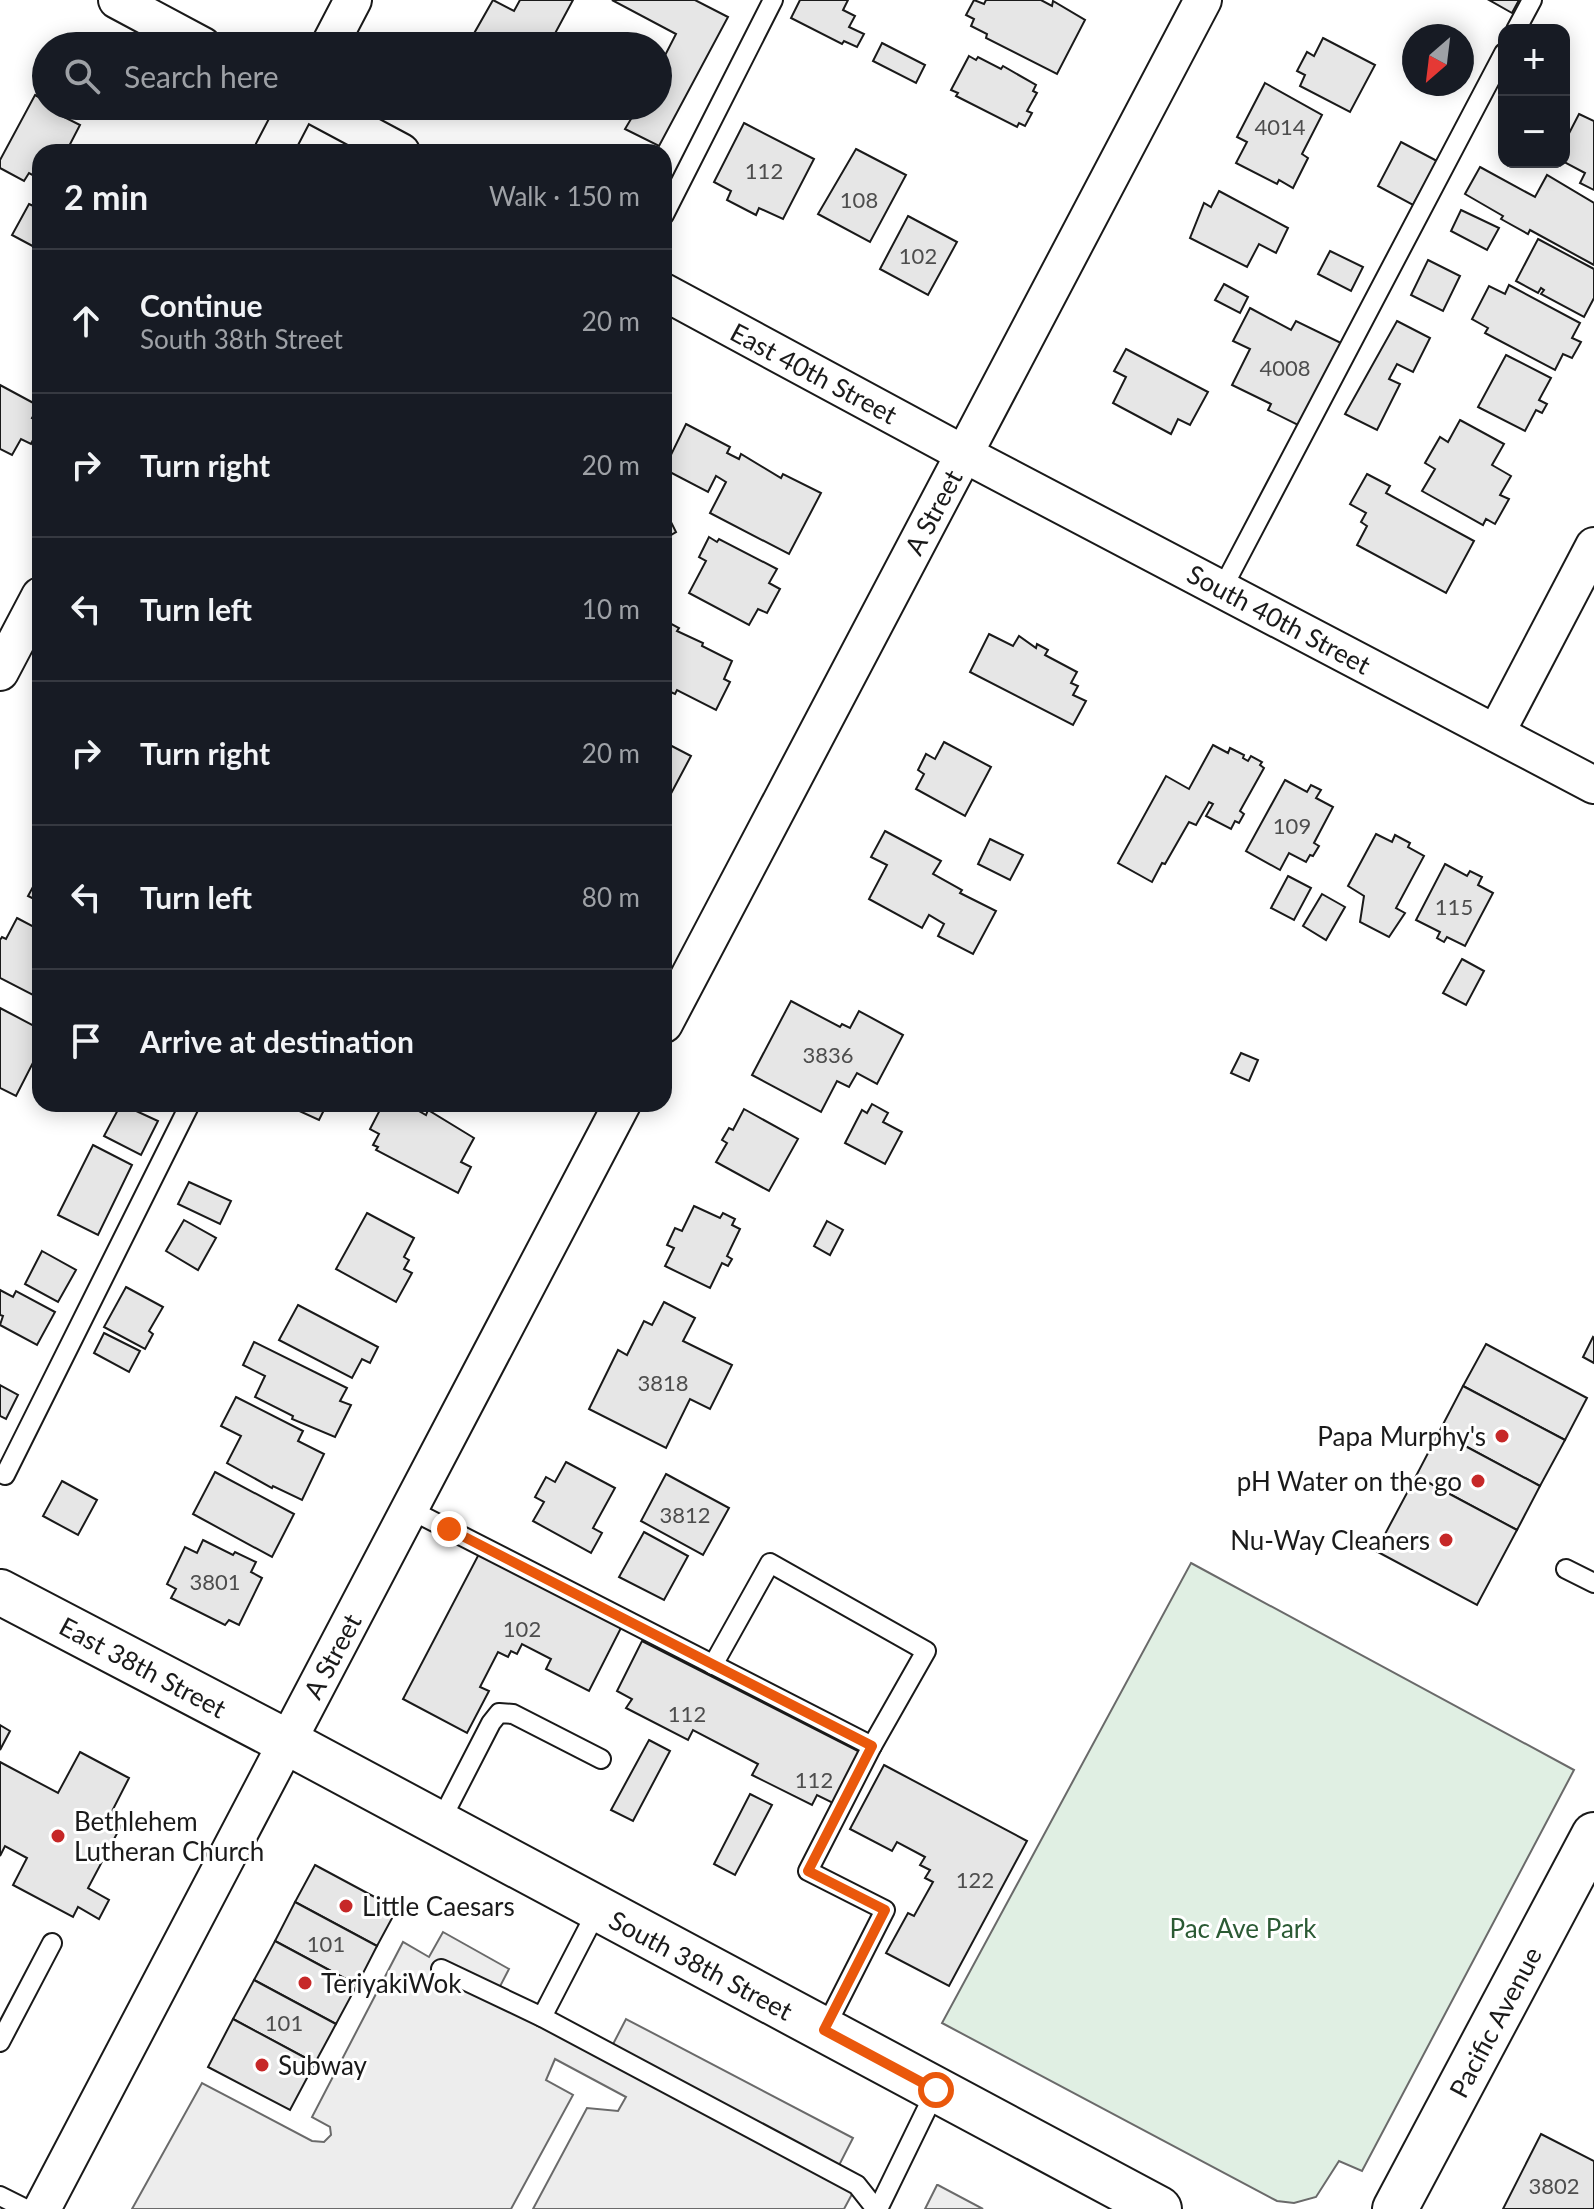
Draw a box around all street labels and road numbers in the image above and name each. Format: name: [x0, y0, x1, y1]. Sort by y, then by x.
street label: East 40th Street: [725, 316, 903, 431]
street label: A Street: [897, 463, 969, 560]
street label: South 40th Street: [1182, 557, 1377, 681]
street label: A Street: [296, 1607, 368, 1704]
street label: East 38th Street: [54, 1610, 232, 1725]
street label: South 38th Street: [604, 1903, 799, 2027]
street label: Pacific Avenue: [1442, 1941, 1548, 2103]

